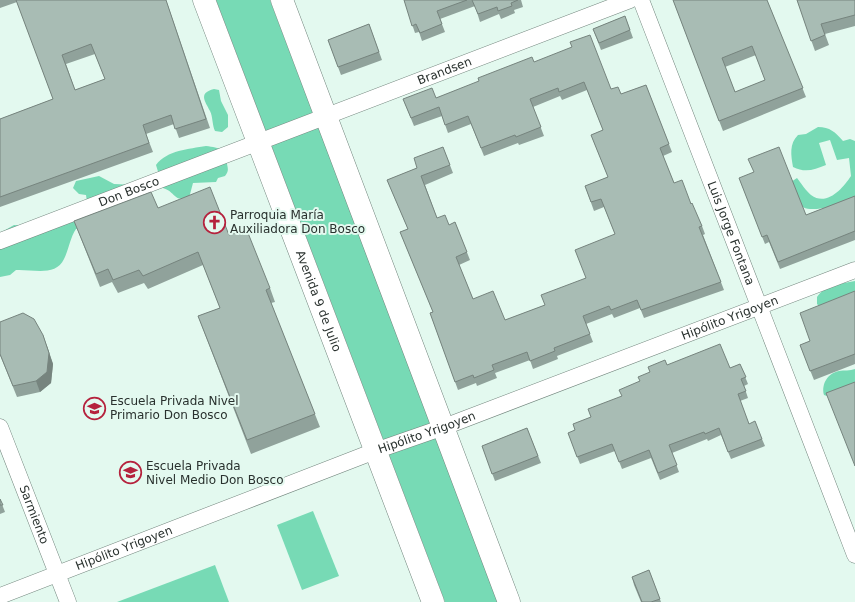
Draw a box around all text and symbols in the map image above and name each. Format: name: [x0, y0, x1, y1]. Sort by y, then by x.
street label: Brandsen: [415, 54, 474, 88]
street label: Don Bosco: [97, 174, 161, 210]
street label: Luis Jorge Fontana: [705, 179, 757, 287]
place label: Parroquia María Auxiliadora Don Bosco: [230, 208, 365, 236]
church icon: Parroquia María Auxiliadora Don Bosco: [201, 209, 227, 235]
street label: Avenida 9 de Julio: [293, 248, 344, 354]
street label: Hipólito Yrigoyen: [679, 293, 780, 343]
place label: Escuela Privada Nivel Primario Don Bosco: [110, 394, 239, 422]
school or university icon: Escuela Privada Nivel Primario Don Bosco: [81, 395, 107, 421]
street label: Hipólito Yrigoyen: [376, 409, 478, 456]
place label: Escuela Privada Nivel Medio Don Bosco: [146, 459, 284, 487]
school or university icon: Escuela Privada Nivel Medio Don Bosco: [118, 460, 144, 486]
street label: Sarmiento: [16, 483, 52, 546]
street label: Hipólito Yrigoyen: [74, 523, 174, 573]

